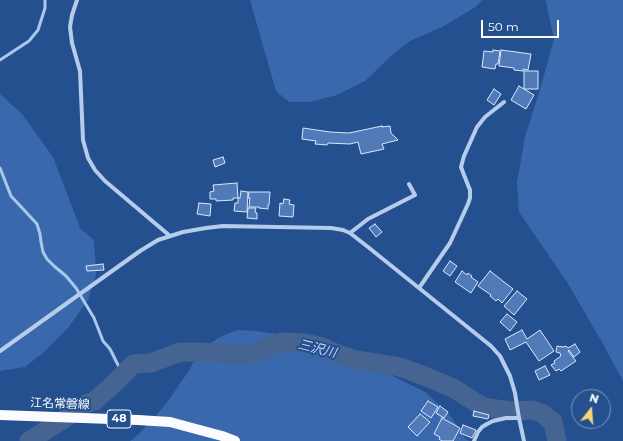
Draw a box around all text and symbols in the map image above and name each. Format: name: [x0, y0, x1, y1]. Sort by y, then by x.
scale bar: [483, 12, 561, 38]
text: 50 m: [488, 19, 519, 34]
water label: 三沢川: [296, 337, 338, 361]
north arrow: [571, 389, 611, 429]
text: N: [588, 390, 601, 406]
street label: 江名常磐線: [30, 396, 90, 412]
road number: 48: [107, 410, 131, 428]

